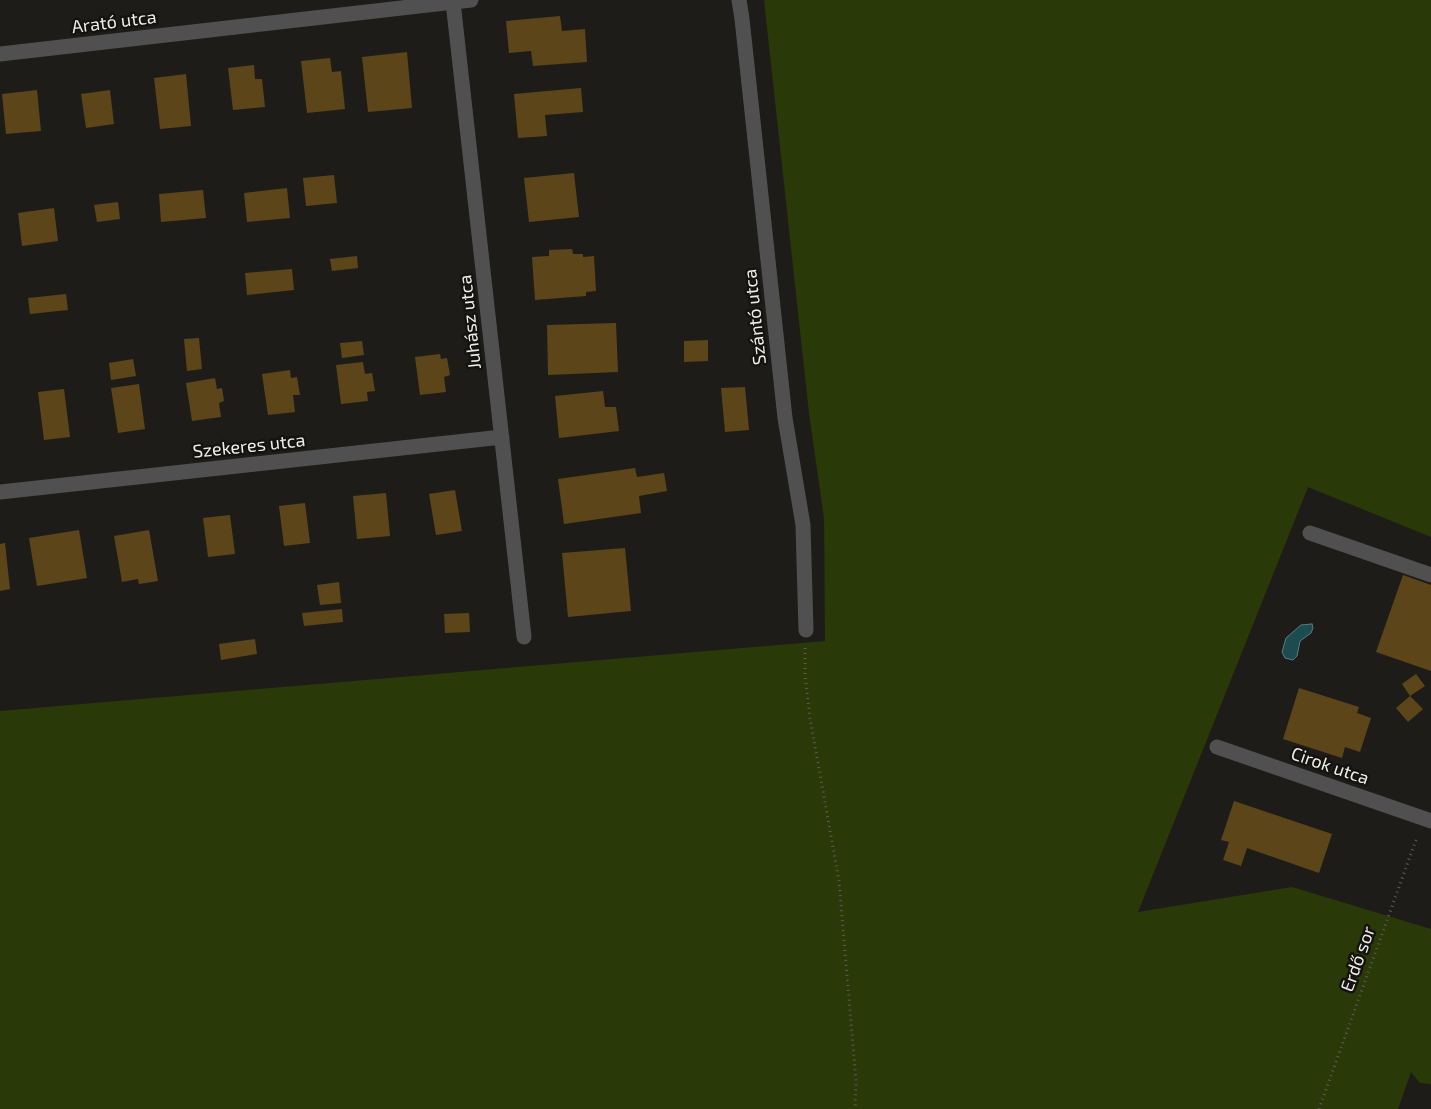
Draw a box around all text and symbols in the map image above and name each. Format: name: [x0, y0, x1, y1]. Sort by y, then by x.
street label: Arató utca: [70, 6, 158, 38]
street label: Szántó utca: [739, 268, 771, 366]
street label: Juhász utca: [454, 274, 486, 370]
street label: Szekeres utca: [192, 429, 306, 463]
street label: Cirok utca: [1288, 743, 1372, 789]
street label: Erdő sor: [1336, 923, 1380, 995]

